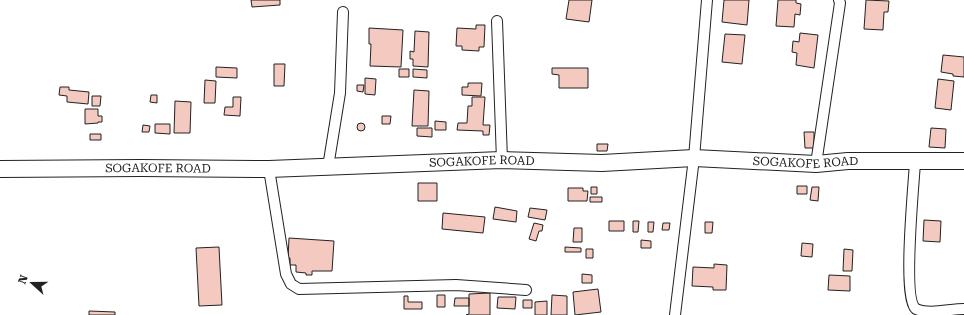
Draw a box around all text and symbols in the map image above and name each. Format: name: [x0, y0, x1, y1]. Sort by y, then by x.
street label: SOGAKOFE ROAD: [429, 153, 535, 170]
street label: SOGAKOFE ROAD: [752, 154, 858, 171]
street label: SOGAKOFE ROAD: [105, 161, 211, 176]
north arrow: [12, 263, 52, 303]
text: N: [16, 273, 31, 286]

